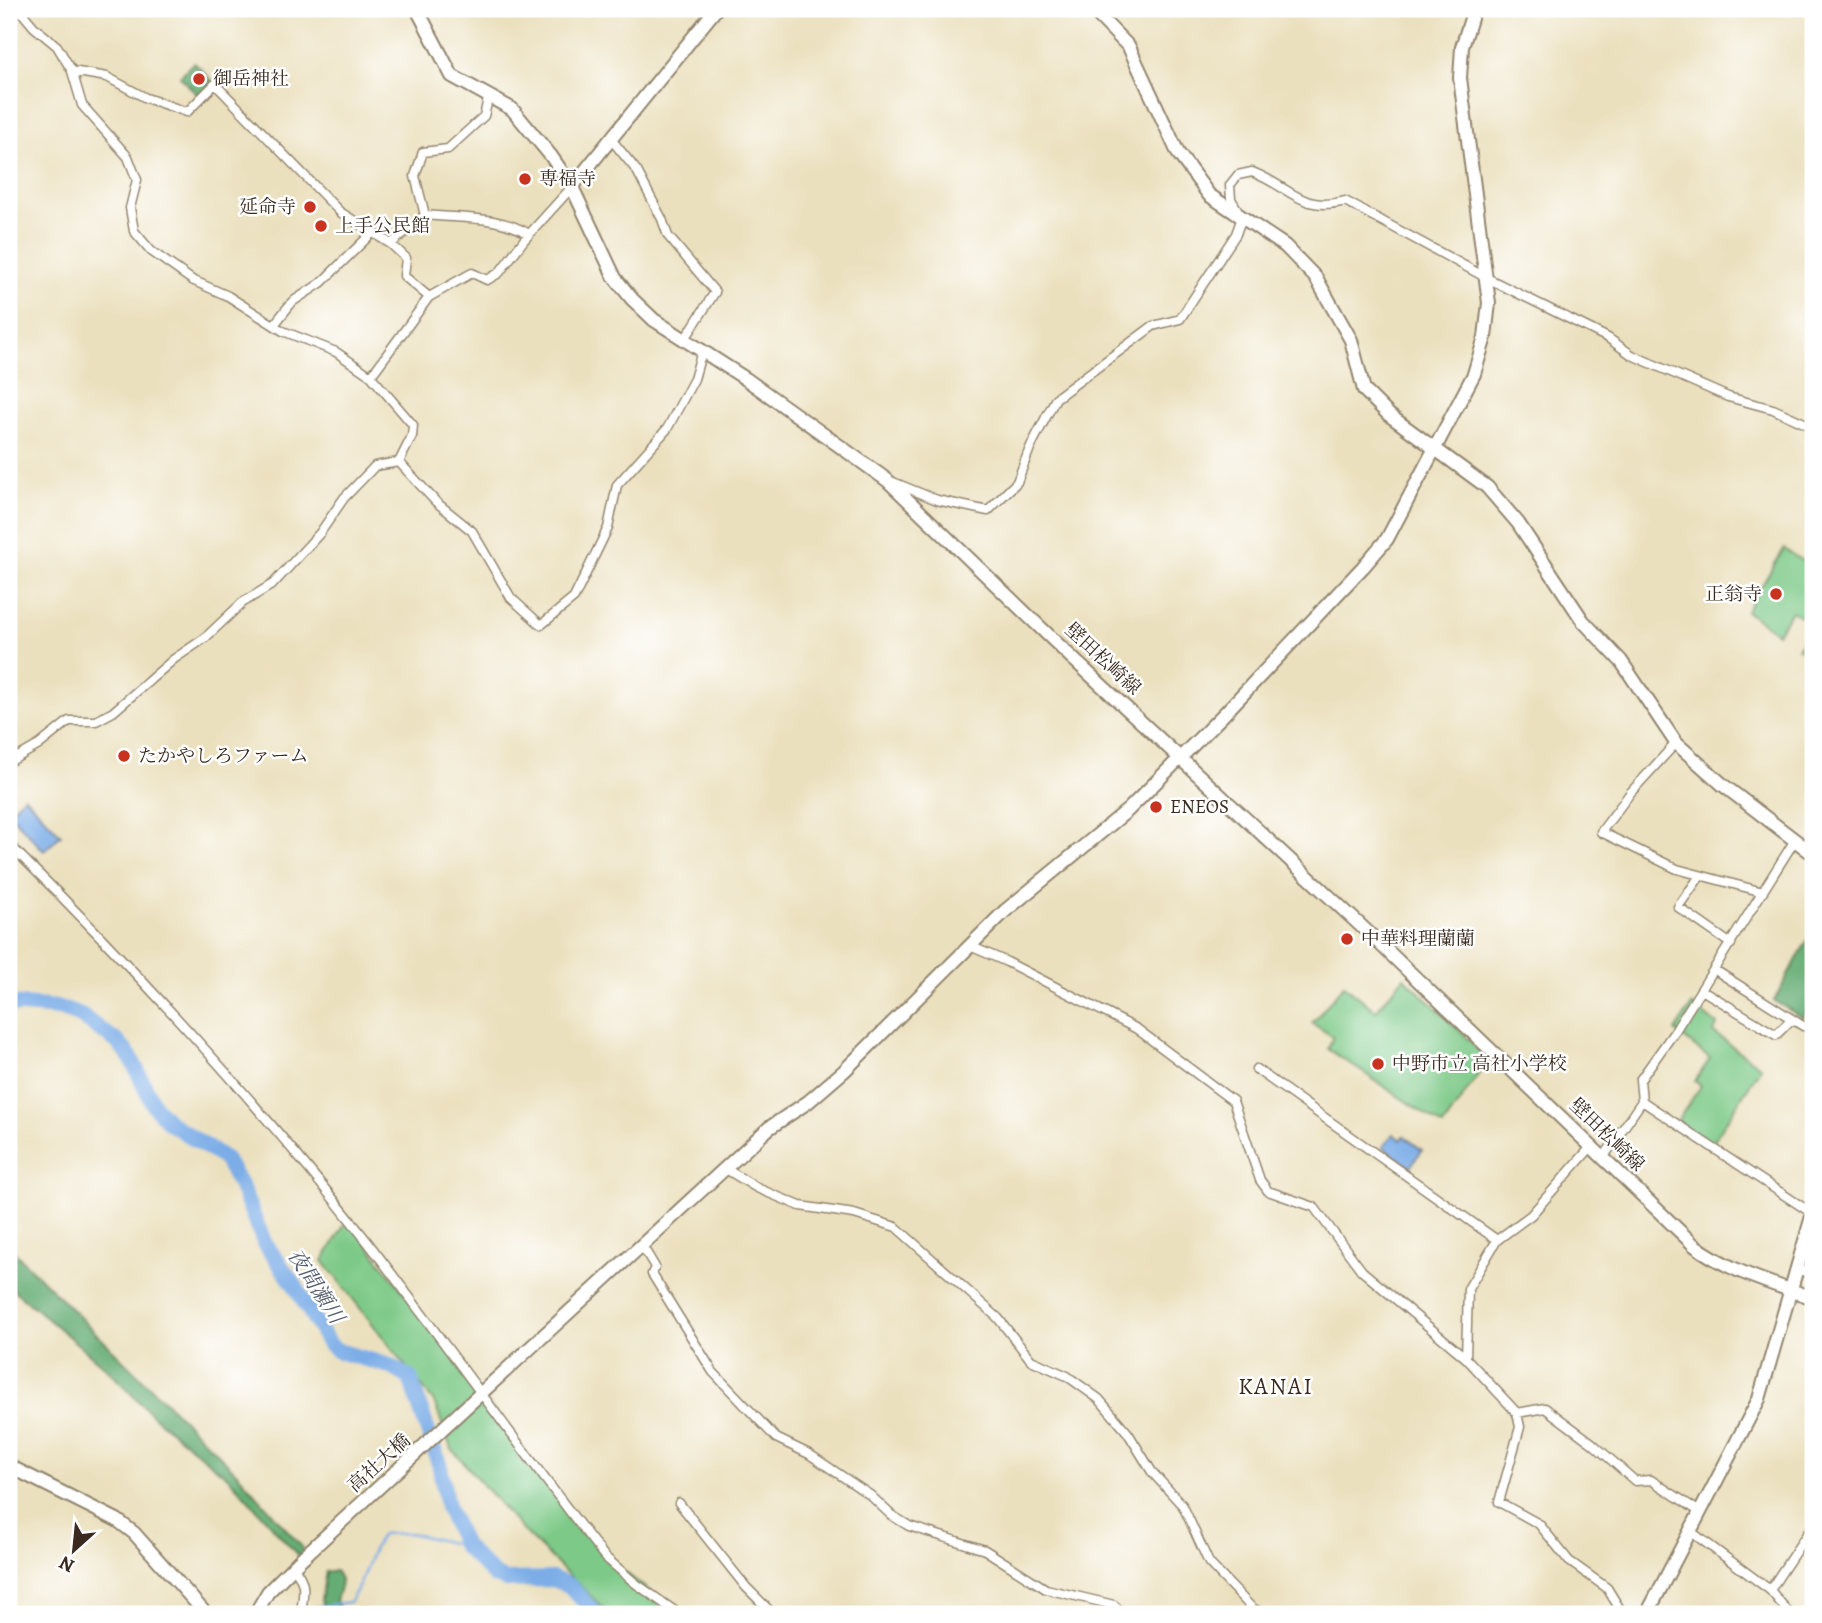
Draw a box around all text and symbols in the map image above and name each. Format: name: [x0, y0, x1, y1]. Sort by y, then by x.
place label: 御岳神社: [213, 66, 289, 92]
marker: 御岳神社: [191, 71, 207, 87]
place label: 専福寺: [539, 166, 596, 192]
marker: 専福寺: [517, 171, 533, 187]
place label: 延命寺: [239, 194, 296, 220]
marker: 延命寺: [302, 199, 318, 215]
place label: 上手公民館: [335, 213, 430, 239]
marker: 上手公民館: [313, 218, 329, 234]
place label: 正翁寺: [1705, 581, 1762, 607]
marker: 正翁寺: [1768, 586, 1784, 602]
street label: 壁田松崎線: [1059, 617, 1147, 701]
place label: たかやしろファーム: [138, 743, 309, 769]
marker: たかやしろファーム: [116, 748, 132, 764]
place label: ENEOS: [1170, 794, 1229, 820]
marker: ENEOS: [1148, 799, 1164, 815]
place label: 中華料理蘭蘭: [1361, 926, 1475, 952]
marker: 中華料理蘭蘭: [1339, 931, 1355, 947]
place label: 中野市立 高社小学校: [1392, 1051, 1567, 1077]
marker: 中野市立 高社小学校: [1370, 1056, 1386, 1072]
street label: 壁田松崎線: [1564, 1093, 1650, 1177]
water label: 夜間瀬川: [281, 1243, 352, 1331]
district label: KANAI: [1238, 1371, 1314, 1402]
street label: 高社大橋: [342, 1428, 416, 1498]
north arrow: [38, 1514, 108, 1584]
text: N: [55, 1549, 79, 1579]

